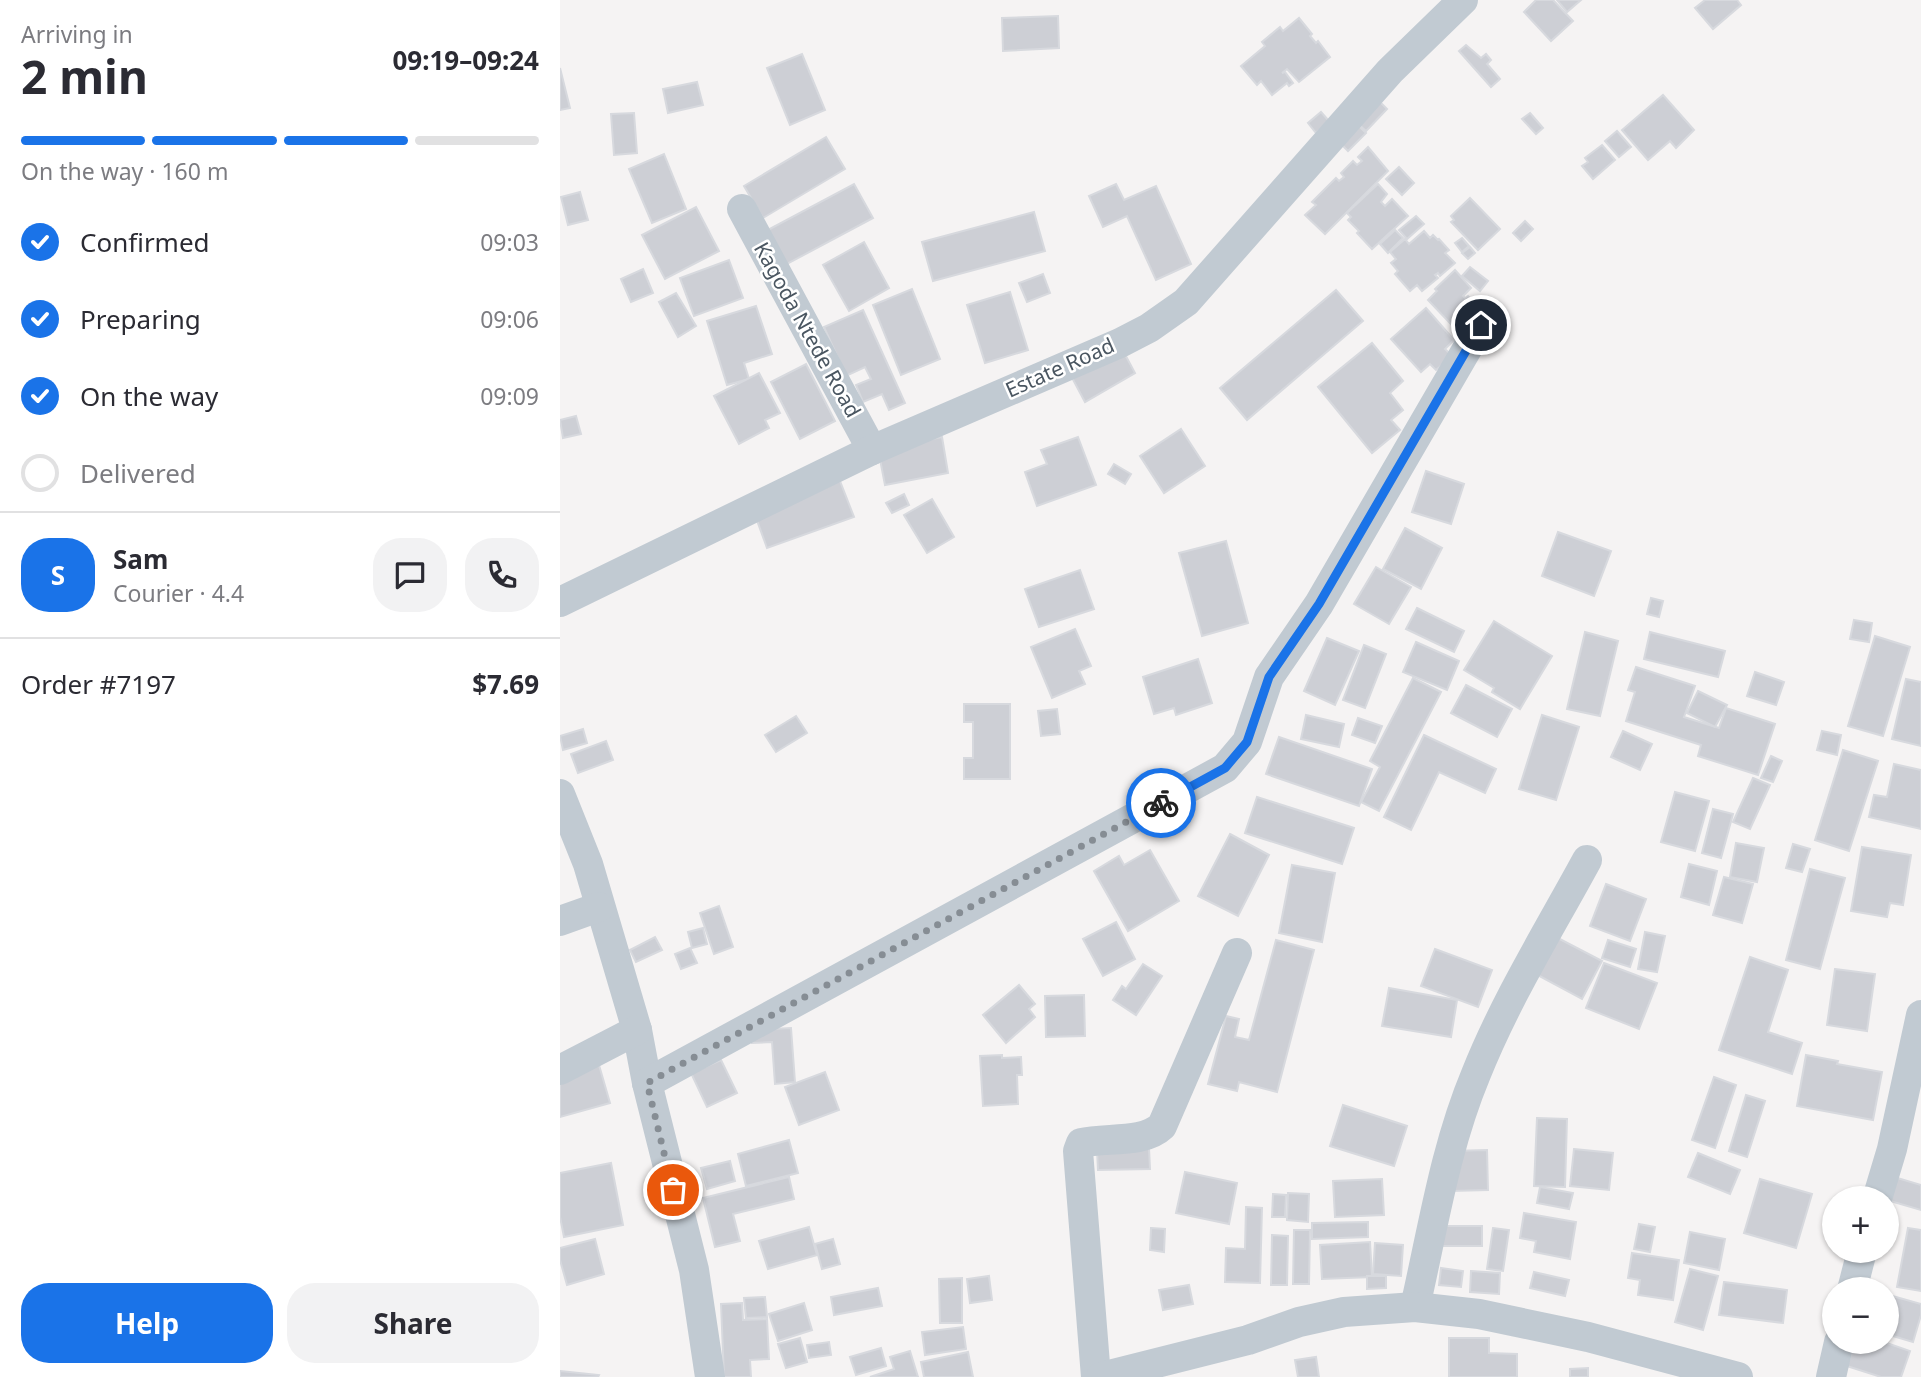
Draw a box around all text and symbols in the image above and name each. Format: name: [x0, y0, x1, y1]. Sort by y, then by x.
text: Arriving in: [21, 18, 133, 50]
text: 09:19–09:24: [392, 42, 539, 78]
text: 2 min: [21, 45, 148, 107]
text: On the way · 160 m: [21, 155, 228, 187]
icon: check: [21, 223, 59, 261]
text: Confirmed: [80, 224, 210, 260]
text: 09:03: [480, 226, 539, 258]
street label: Kagoda Ntede Road: [748, 237, 868, 422]
pin: [1451, 295, 1511, 355]
icon: check: [21, 300, 59, 338]
text: Preparing: [80, 301, 201, 337]
text: 09:06: [480, 303, 539, 335]
icon: home: [1462, 306, 1500, 344]
street label: Estate Road: [1001, 331, 1118, 404]
icon: check: [21, 377, 59, 415]
text: On the way: [80, 378, 218, 414]
text: 09:09: [480, 380, 539, 412]
text: Delivered: [80, 455, 196, 491]
button: chat: [373, 538, 447, 612]
button: phone: [465, 538, 539, 612]
text: Sam: [113, 541, 168, 577]
text: S: [51, 557, 65, 593]
text: Courier · 4.4: [113, 577, 244, 609]
text: Order #7197: [21, 666, 176, 702]
text: $7.69: [472, 666, 539, 702]
courier: [1126, 768, 1196, 838]
icon: bike: [1142, 784, 1180, 822]
pin: [643, 1160, 703, 1220]
icon: bag: [654, 1171, 692, 1209]
map controls: [1822, 1186, 1899, 1354]
button: +: [1822, 1186, 1899, 1263]
button: −: [1822, 1277, 1899, 1354]
button: Help: [21, 1283, 273, 1363]
button: Share: [287, 1283, 539, 1363]

